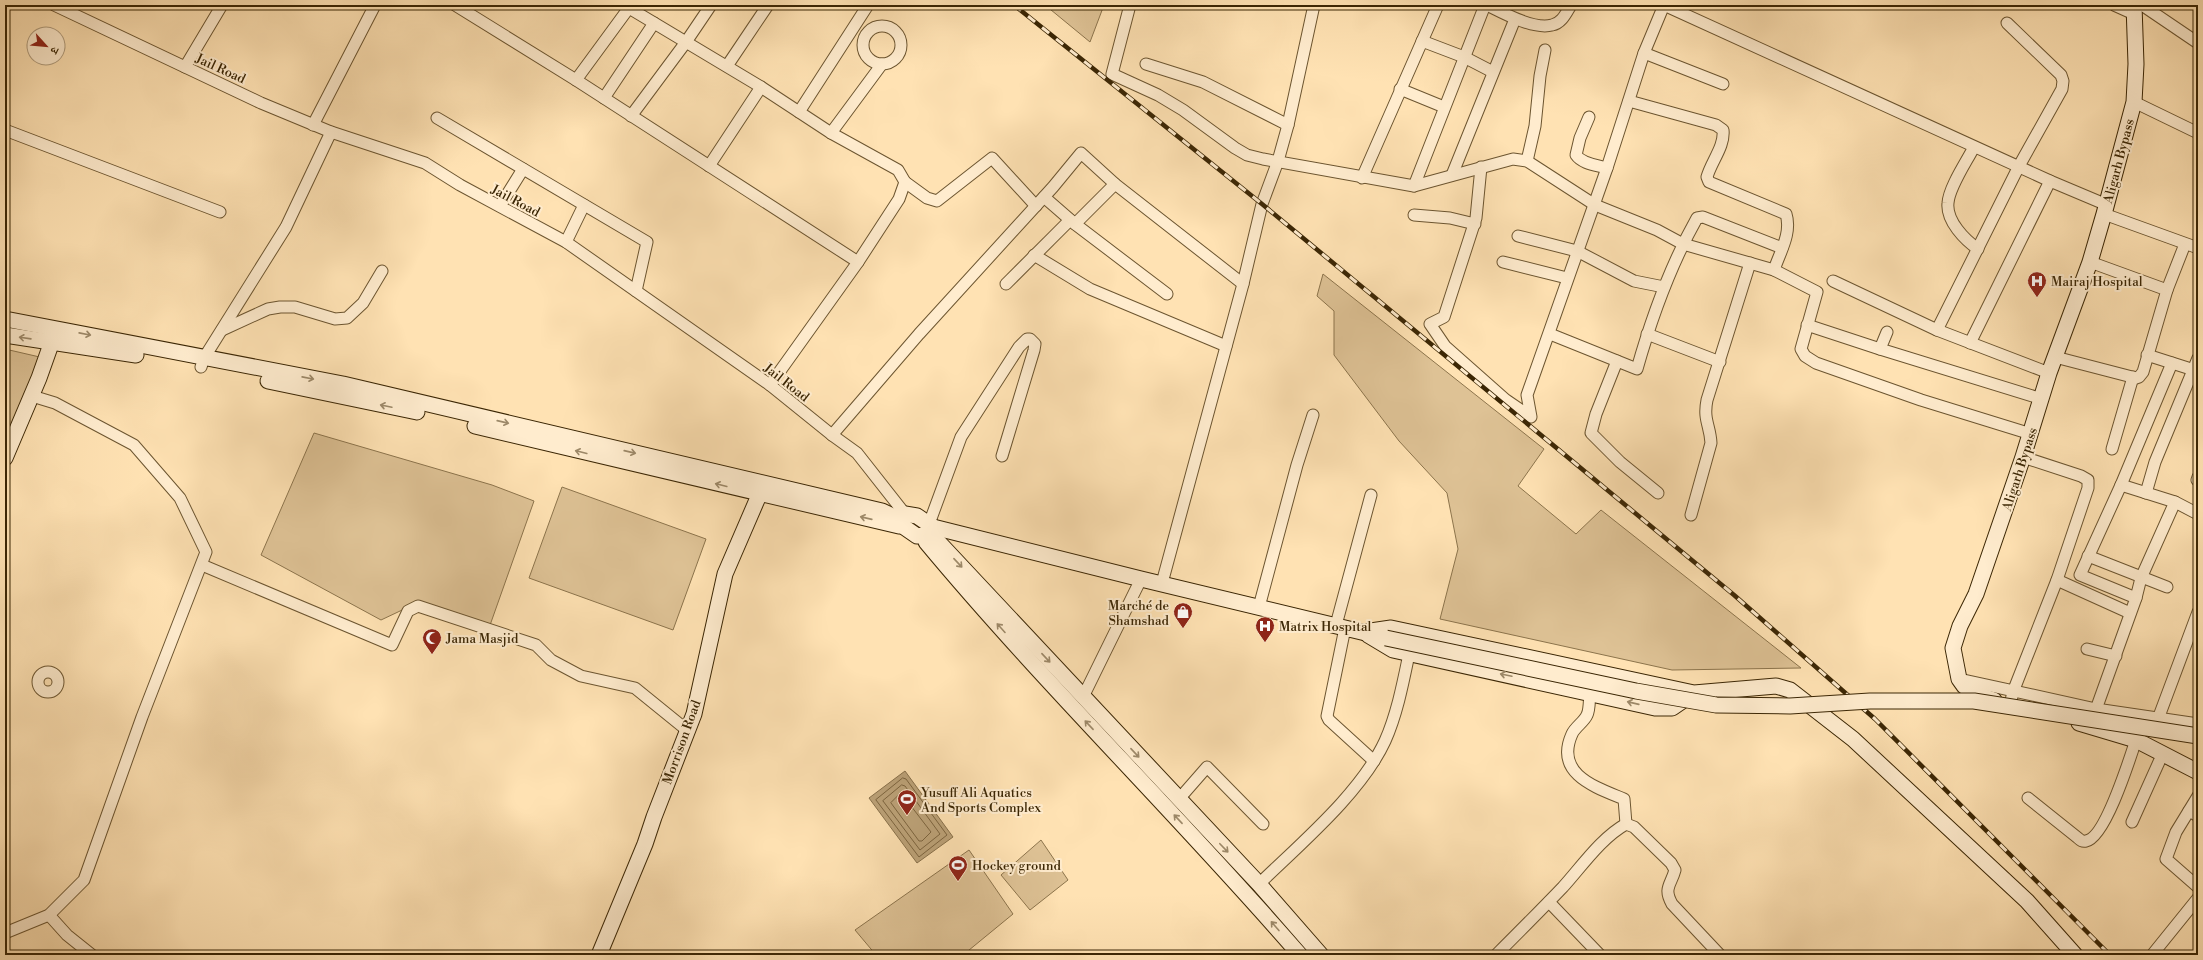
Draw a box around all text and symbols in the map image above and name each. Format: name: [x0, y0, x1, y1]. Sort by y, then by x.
north arrow: [26, 26, 66, 66]
text: उ: [46, 44, 62, 57]
street label: Jail Road: [192, 50, 249, 88]
street label: Aligarh Bypass: [2100, 117, 2138, 206]
street label: Jail Road: [487, 181, 543, 221]
hospital icon: Mairaj Hospital: [2026, 270, 2048, 298]
place label: Mairaj Hospital: [2051, 274, 2143, 290]
one-way arrow: [78, 331, 91, 339]
one-way arrow: [19, 334, 32, 342]
street label: Jail Road: [760, 360, 813, 406]
one-way arrow: [302, 374, 315, 382]
one-way arrow: [380, 401, 393, 409]
one-way arrow: [497, 419, 510, 427]
street label: Aligarh Bypass: [1999, 425, 2041, 514]
one-way arrow: [575, 447, 588, 455]
one-way arrow: [623, 449, 636, 457]
one-way arrow: [715, 481, 728, 489]
one-way arrow: [860, 514, 873, 522]
one-way arrow: [953, 557, 962, 567]
place label: Marché de Shamshad: [1108, 598, 1170, 629]
shop icon: Marché de Shamshad: [1172, 601, 1194, 629]
hospital icon: Matrix Hospital: [1254, 615, 1276, 643]
place label: Matrix Hospital: [1279, 619, 1372, 635]
one-way arrow: [997, 623, 1006, 633]
mosque icon: Jama Masjid: [421, 627, 443, 655]
place label: Jama Masjid: [445, 631, 519, 647]
one-way arrow: [1042, 653, 1051, 663]
one-way arrow: [1500, 670, 1513, 678]
street label: Morrison Road: [659, 697, 705, 787]
one-way arrow: [1627, 699, 1640, 707]
one-way arrow: [1084, 719, 1093, 730]
one-way arrow: [1130, 748, 1140, 758]
place label: Yusuff Ali Aquatics And Sports Complex: [920, 785, 1041, 816]
sports icon: Yusuff Ali Aquatics And Sports Complex: [896, 788, 918, 816]
one-way arrow: [1173, 814, 1183, 824]
one-way arrow: [1219, 843, 1229, 853]
sports icon: Hockey ground: [947, 854, 969, 882]
place label: Hockey ground: [972, 858, 1061, 874]
one-way arrow: [1270, 920, 1279, 931]

